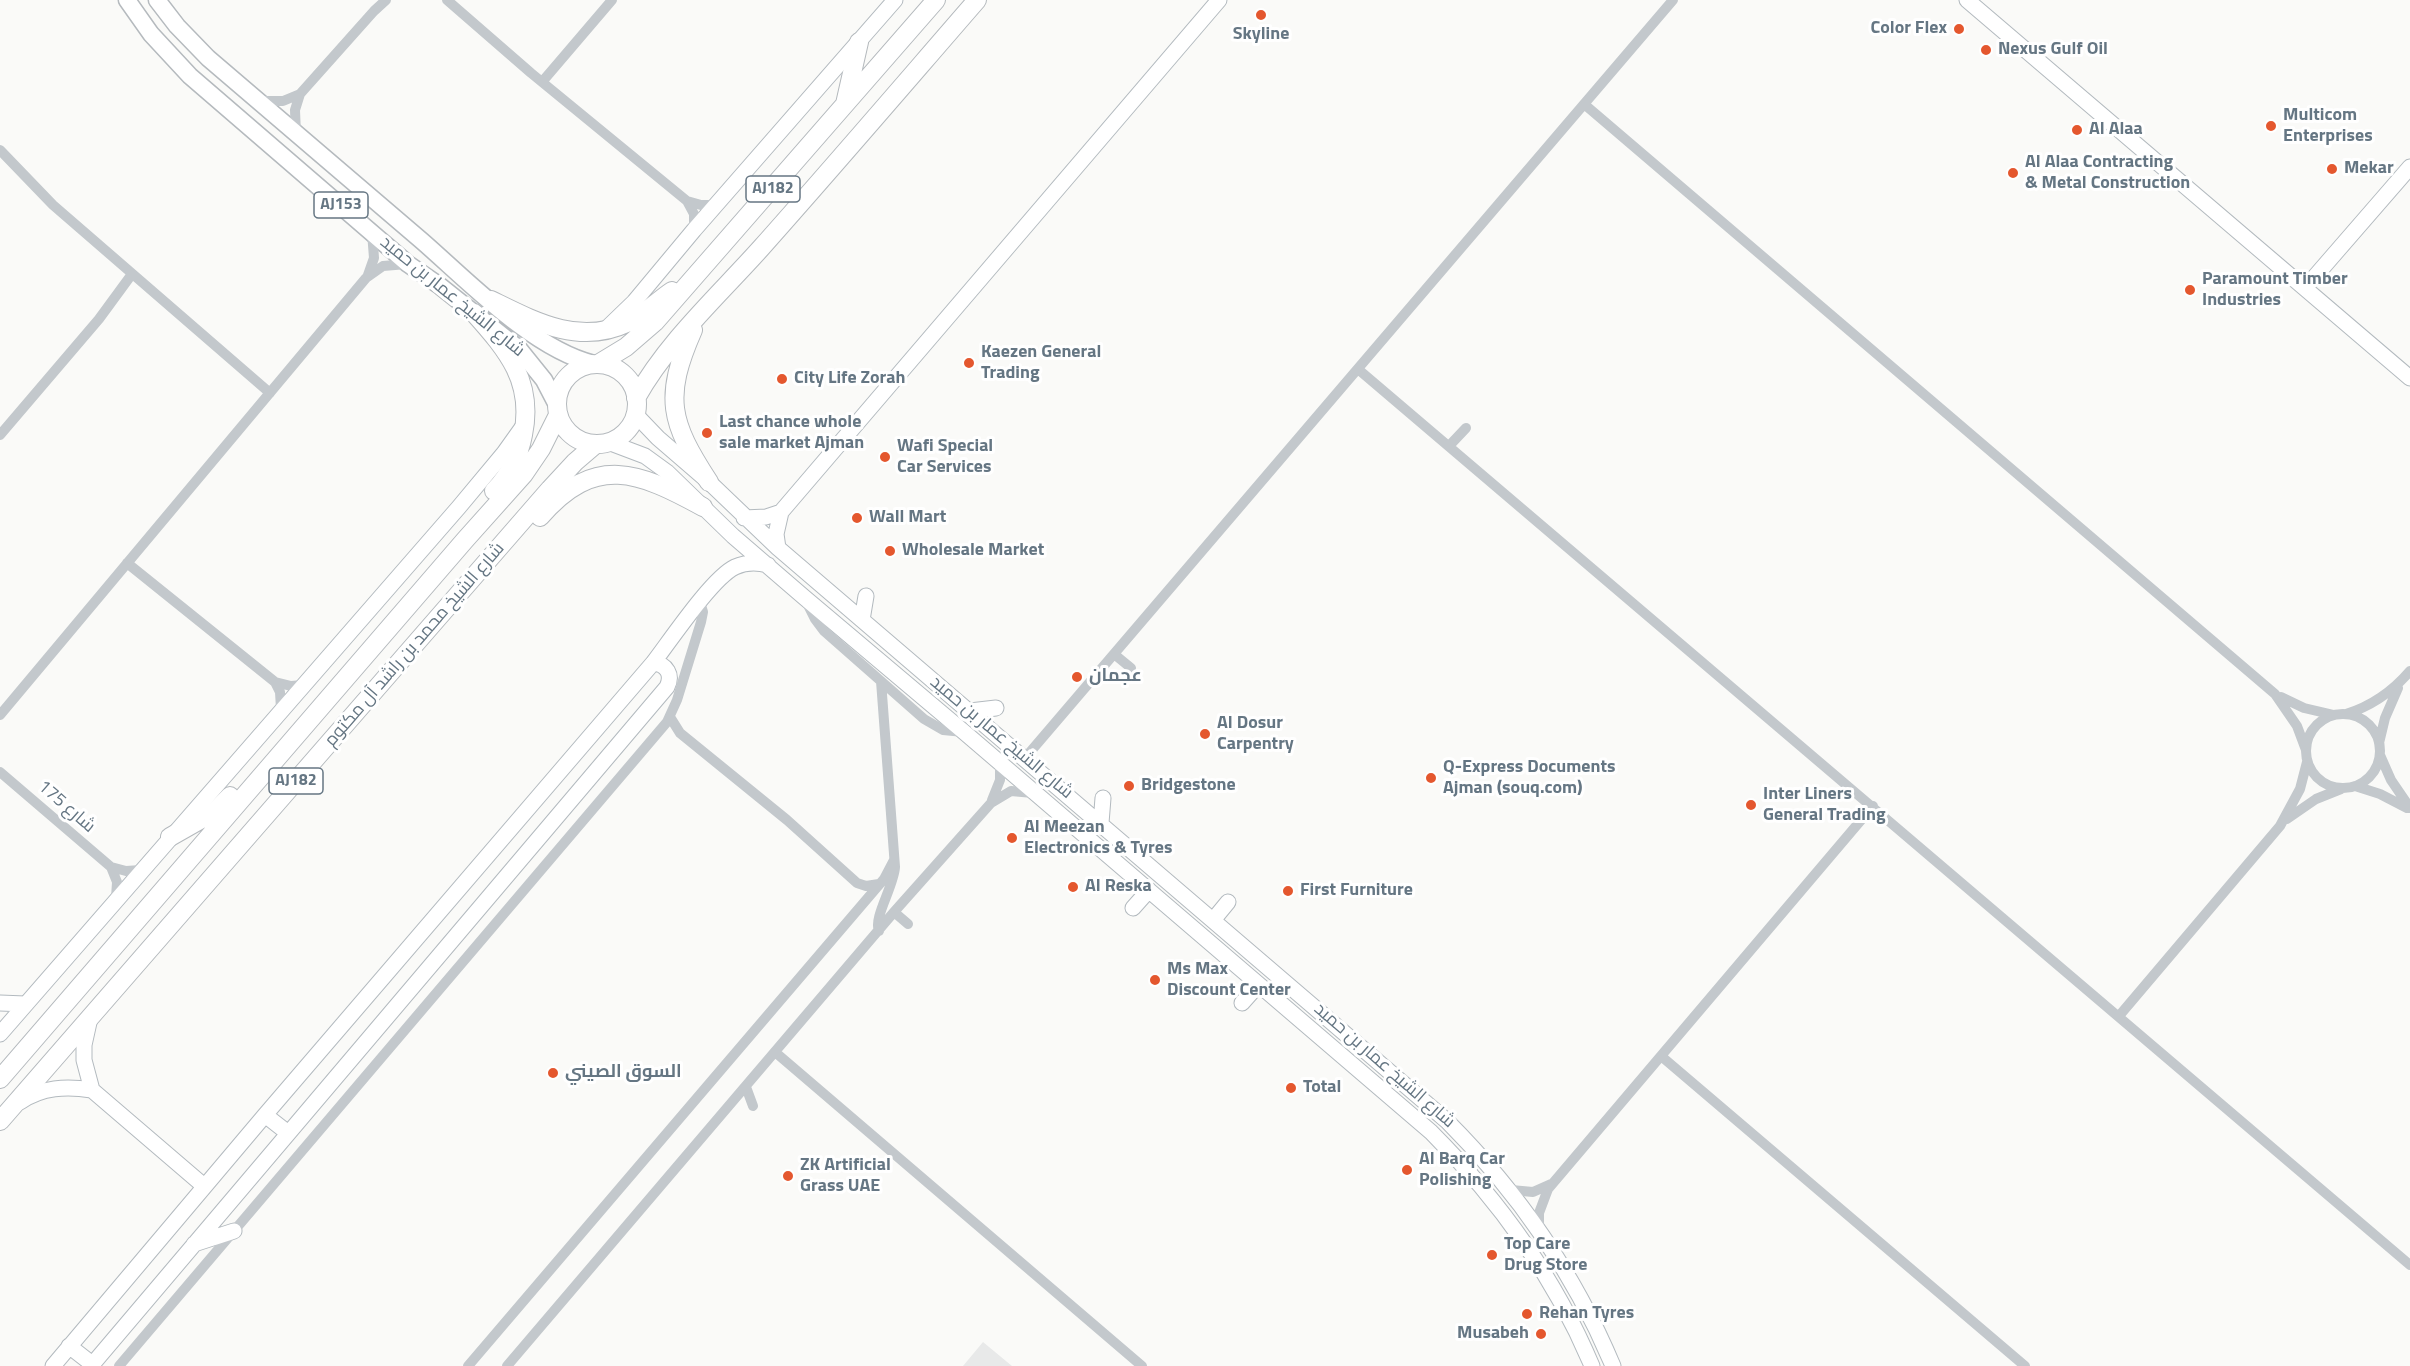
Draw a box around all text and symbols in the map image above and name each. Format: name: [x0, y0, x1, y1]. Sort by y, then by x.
marker: Skyline: [1254, 8, 1268, 22]
place label: Color Flex: [1871, 18, 1947, 40]
marker: Color Flex: [1952, 22, 1966, 36]
place label: Skyline: [1233, 24, 1289, 46]
place label: Nexus Gulf Oil: [1998, 39, 2108, 61]
marker: Nexus Gulf Oil: [1979, 43, 1993, 57]
place label: Multicom Enterprises: [2283, 105, 2373, 148]
place label: Al Alaa: [2089, 119, 2143, 141]
marker: Multicom Enterprises: [2264, 119, 2278, 133]
marker: Al Alaa: [2070, 123, 2084, 137]
place label: Al Alaa Contracting & Metal Construction: [2025, 152, 2190, 195]
place label: Mekar: [2344, 158, 2394, 180]
marker: Mekar: [2325, 162, 2339, 176]
marker: Al Alaa Contracting & Metal Construction: [2006, 166, 2020, 180]
road number: AJ182: [746, 176, 800, 202]
road number: AJ153: [314, 192, 368, 218]
street label: شارع الشيخ عمار بن حميد: [375, 232, 529, 362]
place label: Paramount Timber Industries: [2202, 269, 2348, 312]
marker: Paramount Timber Industries: [2183, 283, 2197, 297]
place label: Kaezen General Trading: [981, 342, 1101, 385]
marker: Kaezen General Trading: [962, 356, 976, 370]
place label: City Life Zorah: [794, 368, 905, 390]
marker: City Life Zorah: [775, 372, 789, 386]
place label: Last chance whole sale market Ajman: [719, 412, 864, 454]
marker: Last chance whole sale market Ajman: [700, 426, 714, 440]
place label: Wafi Special Car Services: [897, 436, 993, 478]
marker: Wafi Special Car Services: [878, 450, 892, 464]
place label: Wall Mart: [869, 507, 946, 529]
marker: Wall Mart: [850, 511, 864, 525]
street label: شارع الشيخ محمد بن راشد آل مكتوم: [320, 539, 510, 751]
place label: Wholesale Market: [902, 540, 1044, 562]
marker: Wholesale Market: [883, 544, 897, 558]
place label: عجمان: [1089, 666, 1142, 688]
marker: عجمان: [1070, 670, 1084, 684]
street label: شارع الشيخ عمار بن حميد: [925, 672, 1077, 804]
place label: Al Dosur Carpentry: [1217, 713, 1294, 756]
marker: Al Dosur Carpentry: [1198, 727, 1212, 741]
place label: Q-Express Documents Ajman (souq.com): [1443, 757, 1616, 800]
road number: AJ182: [269, 768, 323, 794]
marker: Q-Express Documents Ajman (souq.com): [1424, 771, 1438, 785]
place label: Bridgestone: [1141, 775, 1236, 797]
street label: شارع 175: [33, 776, 99, 838]
marker: Bridgestone: [1122, 779, 1136, 793]
place label: Inter Liners General Trading: [1763, 784, 1886, 826]
marker: Inter Liners General Trading: [1744, 798, 1758, 812]
place label: Al Meezan Electronics & Tyres: [1024, 817, 1172, 860]
marker: Al Meezan Electronics & Tyres: [1005, 831, 1019, 845]
place label: Al Reska: [1085, 876, 1152, 898]
marker: Al Reska: [1066, 880, 1080, 894]
place label: First Furniture: [1300, 880, 1413, 902]
marker: First Furniture: [1281, 884, 1295, 898]
place label: Ms Max Discount Center: [1167, 959, 1291, 1002]
marker: Ms Max Discount Center: [1148, 973, 1162, 987]
street label: شارع الشيخ عمار بن حميد: [1309, 999, 1459, 1133]
place label: السوق الصيني: [565, 1062, 682, 1084]
marker: السوق الصيني: [546, 1066, 560, 1080]
place label: Total: [1303, 1077, 1341, 1099]
marker: Total: [1284, 1081, 1298, 1095]
place label: Al Barq Car Polishing: [1419, 1149, 1505, 1192]
place label: ZK Artificial Grass UAE: [800, 1155, 891, 1198]
marker: Al Barq Car Polishing: [1400, 1163, 1414, 1177]
marker: ZK Artificial Grass UAE: [781, 1169, 795, 1183]
place label: Top Care Drug Store: [1504, 1234, 1587, 1276]
marker: Top Care Drug Store: [1485, 1248, 1499, 1262]
place label: Rehan Tyres: [1539, 1303, 1634, 1325]
marker: Rehan Tyres: [1520, 1307, 1534, 1321]
place label: Musabeh: [1457, 1323, 1529, 1345]
marker: Musabeh: [1534, 1327, 1548, 1341]

